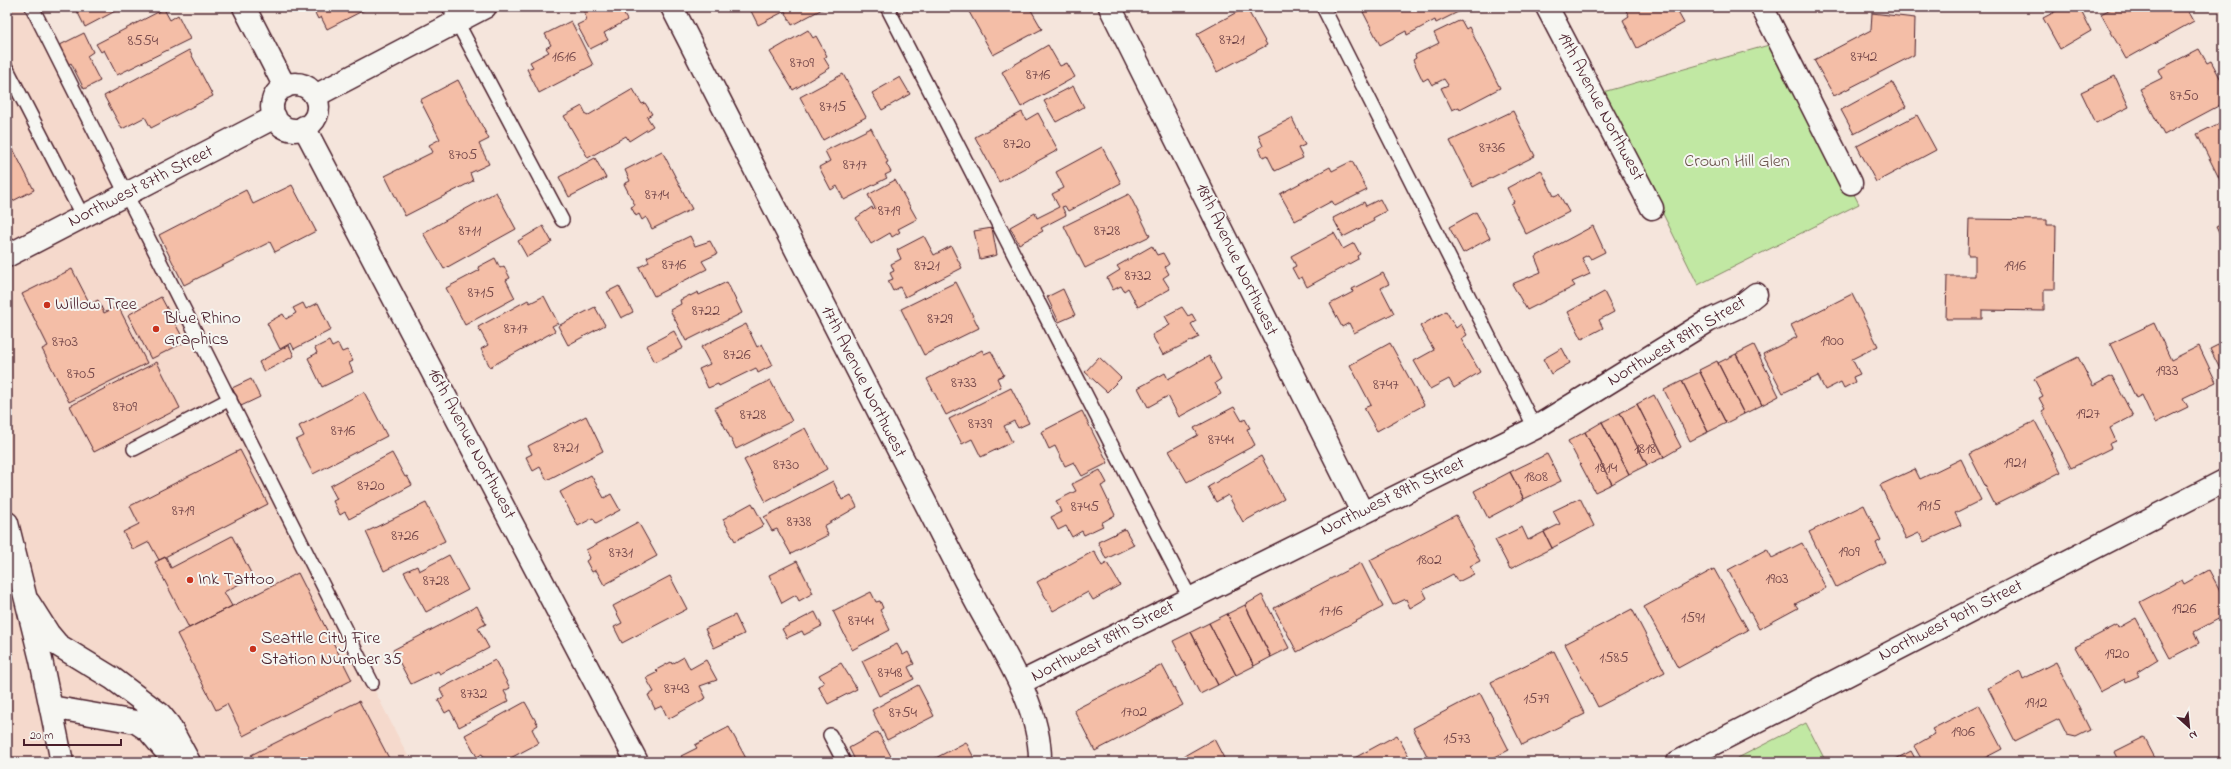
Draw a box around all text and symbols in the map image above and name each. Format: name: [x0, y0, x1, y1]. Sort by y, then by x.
house number: 8721: [1219, 28, 1245, 52]
street label: 19th Avenue Northwest: [1550, 28, 1650, 186]
house number: 8554: [128, 29, 159, 53]
house number: 1616: [552, 45, 576, 69]
house number: 8742: [1850, 45, 1878, 69]
house number: 8709: [790, 51, 814, 75]
house number: 8716: [1026, 63, 1050, 87]
house number: 8750: [2170, 84, 2198, 108]
house number: 8715: [820, 95, 846, 119]
house number: 8720: [1003, 132, 1031, 156]
house number: 8736: [1479, 136, 1505, 160]
street label: Northwest 87th Street: [64, 139, 218, 235]
house number: 8705: [449, 143, 477, 167]
park label: Crown Hill Glen: [1684, 149, 1790, 175]
house number: 8717: [843, 153, 868, 177]
street label: 18th Avenue Northwest: [1188, 179, 1284, 341]
house number: 8714: [645, 183, 670, 207]
house number: 8719: [878, 199, 900, 223]
house number: 8711: [459, 219, 481, 243]
house number: 8728: [1094, 219, 1120, 243]
house number: 8716: [662, 253, 686, 277]
house number: 8721: [914, 254, 940, 278]
house number: 1916: [2004, 254, 2026, 278]
house number: 8732: [1124, 264, 1152, 288]
house number: 8715: [468, 281, 494, 305]
street label: Northwest 89th Street: [1603, 290, 1751, 394]
place label: Willow Tree: [55, 292, 138, 318]
house number: 8722: [692, 299, 720, 323]
marker: Willow Tree: [42, 300, 52, 310]
street label: 17th Avenue Northwest: [813, 302, 913, 462]
place label: Blue Rhino Graphics: [163, 306, 241, 353]
house number: 8729: [927, 307, 953, 331]
house number: 8717: [504, 317, 529, 341]
marker: Blue Rhino Graphics: [151, 324, 161, 334]
house number: 1900: [1820, 329, 1844, 353]
house number: 8703: [52, 330, 78, 354]
house number: 8726: [723, 343, 751, 367]
house number: 1933: [2155, 359, 2179, 383]
house number: 8705: [67, 362, 95, 386]
street label: 16th Avenue Northwest: [420, 364, 522, 524]
house number: 8733: [951, 371, 977, 395]
house number: 8747: [1373, 373, 1399, 397]
house number: 8709: [113, 395, 137, 419]
house number: 1927: [2076, 402, 2101, 426]
house number: 8728: [740, 403, 766, 427]
house number: 8739: [968, 412, 992, 436]
house number: 8716: [331, 419, 355, 443]
house number: 8744: [1208, 428, 1234, 452]
house number: 8721: [553, 436, 579, 460]
house number: 1818: [1634, 437, 1656, 461]
street label: Northwest 89th Street: [1316, 451, 1470, 543]
house number: 1921: [2004, 451, 2026, 475]
house number: 8730: [773, 453, 799, 477]
house number: 1814: [1595, 456, 1618, 480]
house number: 1808: [1524, 465, 1548, 489]
house number: 8720: [357, 474, 385, 498]
house number: 1915: [1917, 494, 1941, 518]
house number: 8745: [1071, 495, 1099, 519]
house number: 8719: [172, 499, 194, 523]
house number: 8738: [786, 510, 812, 534]
house number: 8726: [391, 524, 419, 548]
house number: 1909: [1838, 540, 1860, 564]
house number: 8731: [609, 541, 633, 565]
house number: 1802: [1416, 548, 1442, 572]
place label: Ink Tattoo: [198, 567, 274, 593]
house number: 1903: [1765, 567, 1789, 591]
house number: 8728: [423, 569, 449, 593]
street label: Northwest 90th Street: [1874, 573, 2028, 669]
marker: Ink Tattoo: [185, 575, 195, 585]
street label: Northwest 89th Street: [1027, 595, 1179, 689]
house number: 1926: [2172, 597, 2196, 621]
house number: 1716: [1319, 599, 1343, 623]
house number: 1591: [1681, 606, 1705, 630]
house number: 8744: [848, 609, 874, 633]
place label: Seattle City Fire Station Number 35: [261, 626, 402, 673]
house number: 1920: [2105, 642, 2129, 666]
marker: Seattle City Fire Station Number 35: [248, 644, 258, 654]
house number: 1585: [1599, 646, 1629, 670]
house number: 8748: [877, 661, 903, 685]
house number: 8743: [664, 677, 690, 701]
house number: 8732: [460, 682, 488, 706]
house number: 1579: [1523, 687, 1549, 711]
house number: 1912: [2025, 691, 2048, 715]
house number: 1702: [1121, 700, 1147, 724]
house number: 8754: [889, 701, 918, 725]
north arrow: [2169, 707, 2209, 747]
house number: 1906: [1951, 720, 1975, 744]
scale bar: [24, 721, 121, 747]
text: N: [2186, 726, 2200, 744]
text: 20 m: [30, 727, 53, 745]
house number: 1573: [1443, 727, 1471, 751]

